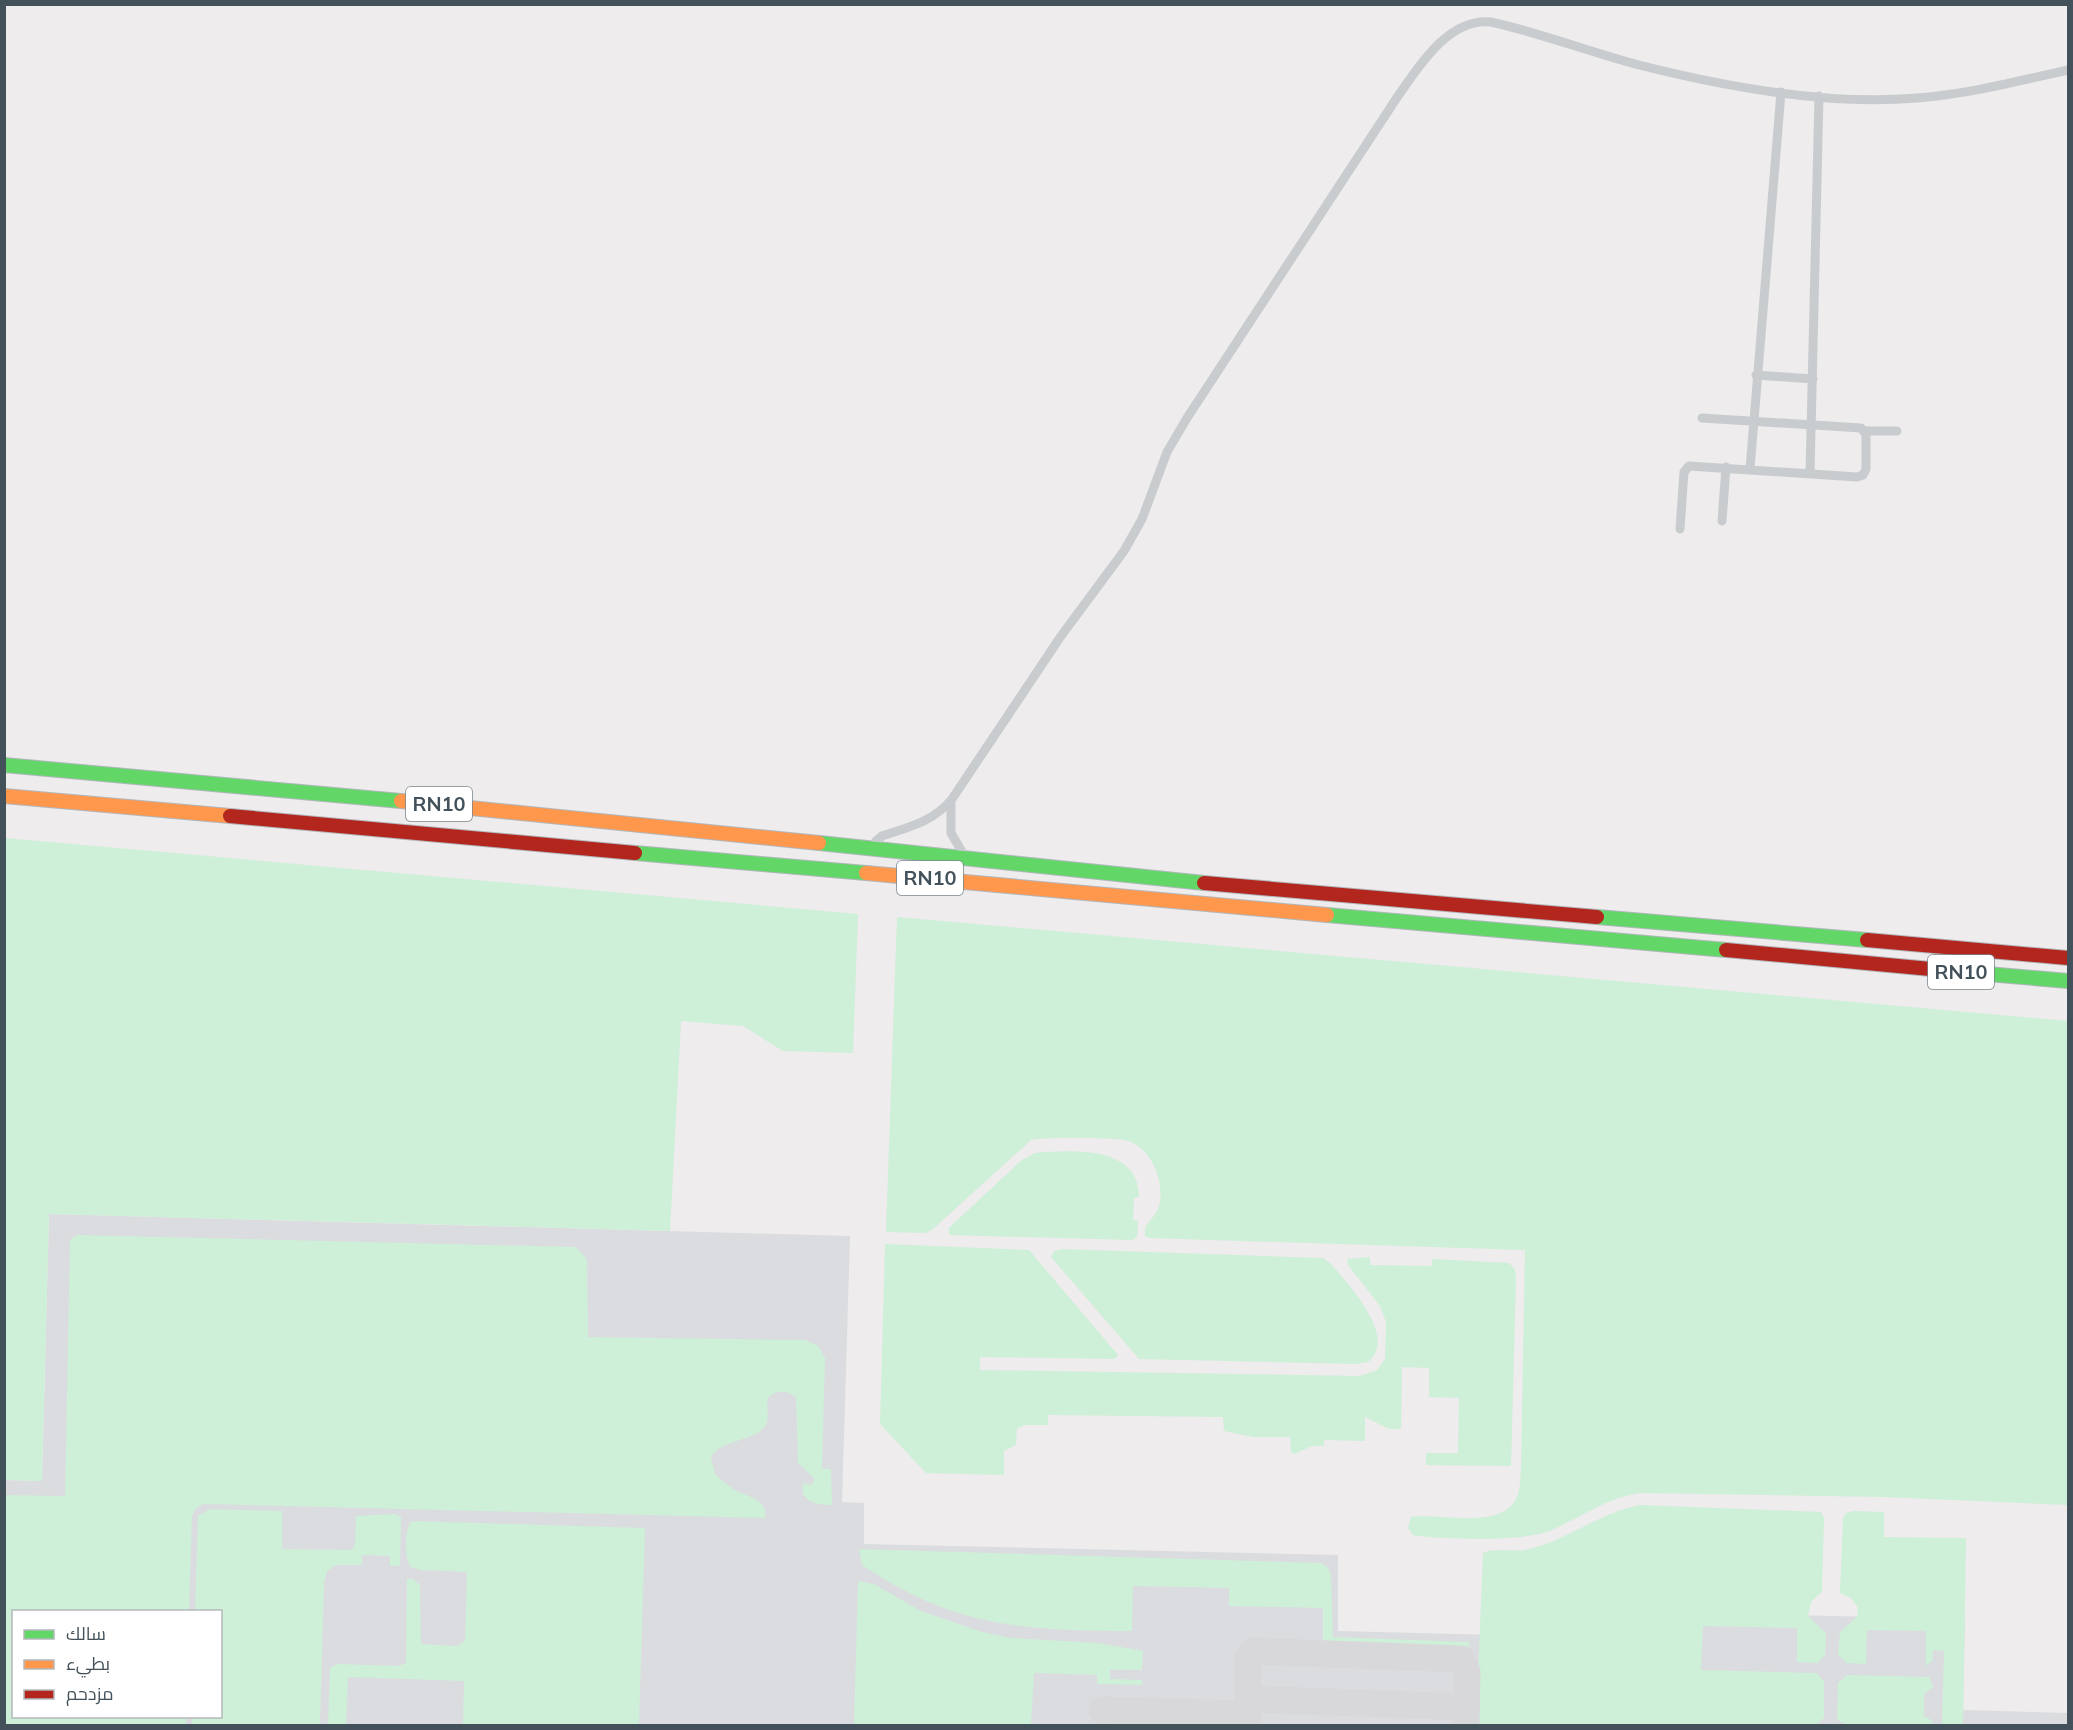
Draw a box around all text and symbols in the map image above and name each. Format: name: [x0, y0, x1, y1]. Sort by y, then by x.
road number: RN10: [406, 787, 472, 821]
road number: RN10: [897, 861, 963, 895]
road number: RN10: [1928, 955, 1994, 989]
legend: [12, 1610, 222, 1718]
text: سالك: [66, 1622, 106, 1645]
text: بطيء: [66, 1652, 110, 1678]
text: مزدحم: [66, 1682, 114, 1706]

